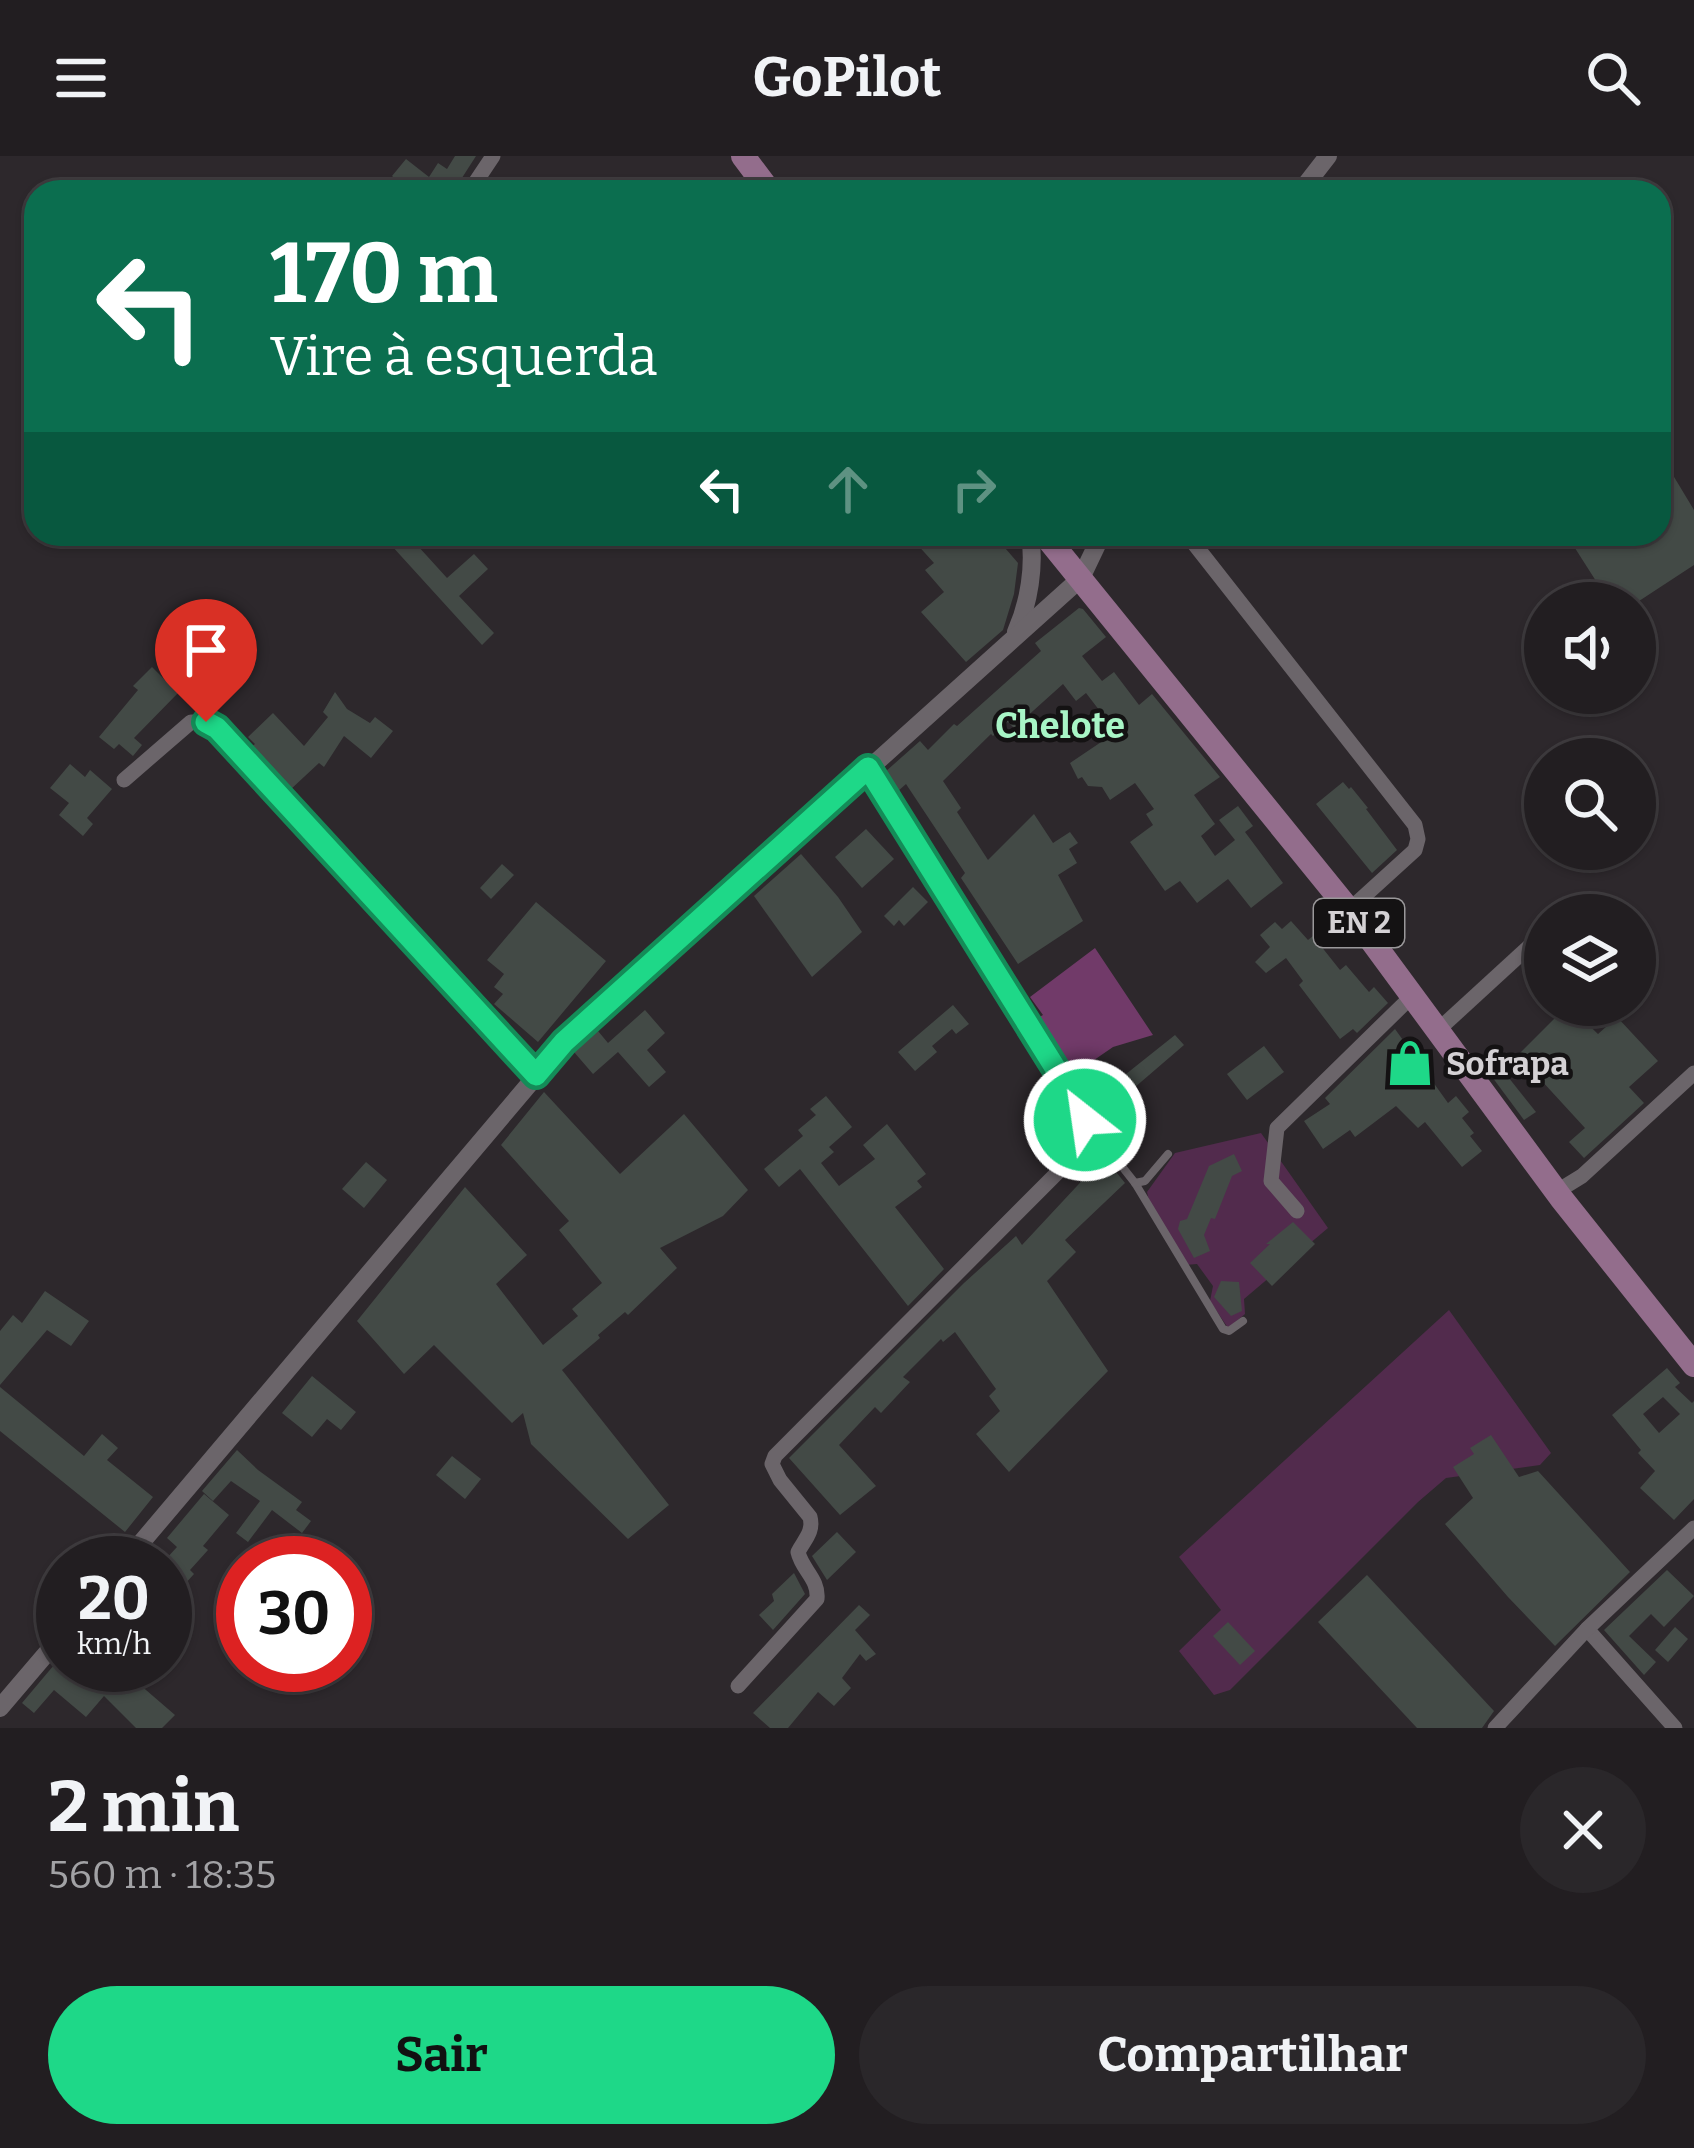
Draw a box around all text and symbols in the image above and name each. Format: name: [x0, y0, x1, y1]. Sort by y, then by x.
icon: menu: [48, 45, 114, 111]
icon: search: [1580, 45, 1646, 111]
text: GoPilot: [752, 46, 942, 110]
text: 170 m: [270, 223, 498, 324]
icon: left: [72, 228, 228, 384]
text: Vire à esquerda: [270, 325, 657, 389]
icon: left: [689, 456, 755, 522]
icon: ahead: [815, 456, 881, 522]
icon: right: [941, 456, 1007, 522]
map controls: [1524, 582, 1656, 1026]
button: sound: [1524, 582, 1656, 714]
pin: [155, 599, 257, 722]
icon: arrive: [173, 617, 239, 683]
district label: Chelote: [995, 704, 1125, 748]
button: search: [1524, 738, 1656, 870]
button: layers: [1524, 894, 1656, 1026]
road number: EN 2: [1314, 899, 1404, 947]
shop icon: Sofrapa: [1385, 1038, 1435, 1088]
place label: Sofrapa: [1446, 1044, 1569, 1084]
position arrow: [1022, 1057, 1148, 1183]
speed limit sign: 30: [216, 1536, 372, 1692]
text: 20: [78, 1563, 150, 1635]
text: km/h: [77, 1626, 151, 1662]
text: 2 min: [48, 1764, 239, 1850]
button: close: [1520, 1767, 1646, 1893]
text: 560 m · 18:35: [48, 1852, 276, 1898]
button: Sair: [48, 1986, 835, 2124]
button: Compartilhar: [859, 1986, 1646, 2124]

